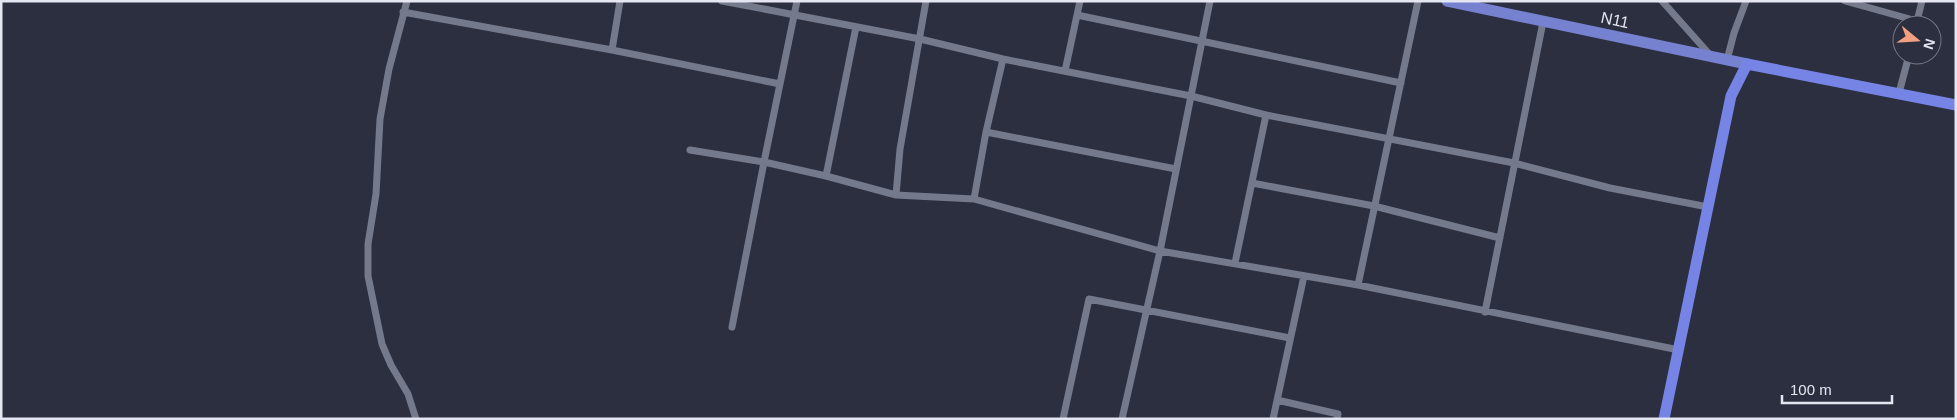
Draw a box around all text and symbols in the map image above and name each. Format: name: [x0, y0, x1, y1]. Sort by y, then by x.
street label: N11: [1599, 9, 1631, 31]
north arrow: [1892, 15, 1942, 65]
text: N: [1920, 37, 1939, 51]
scale bar: [1782, 372, 1892, 404]
text: 100 m: [1790, 381, 1832, 398]

